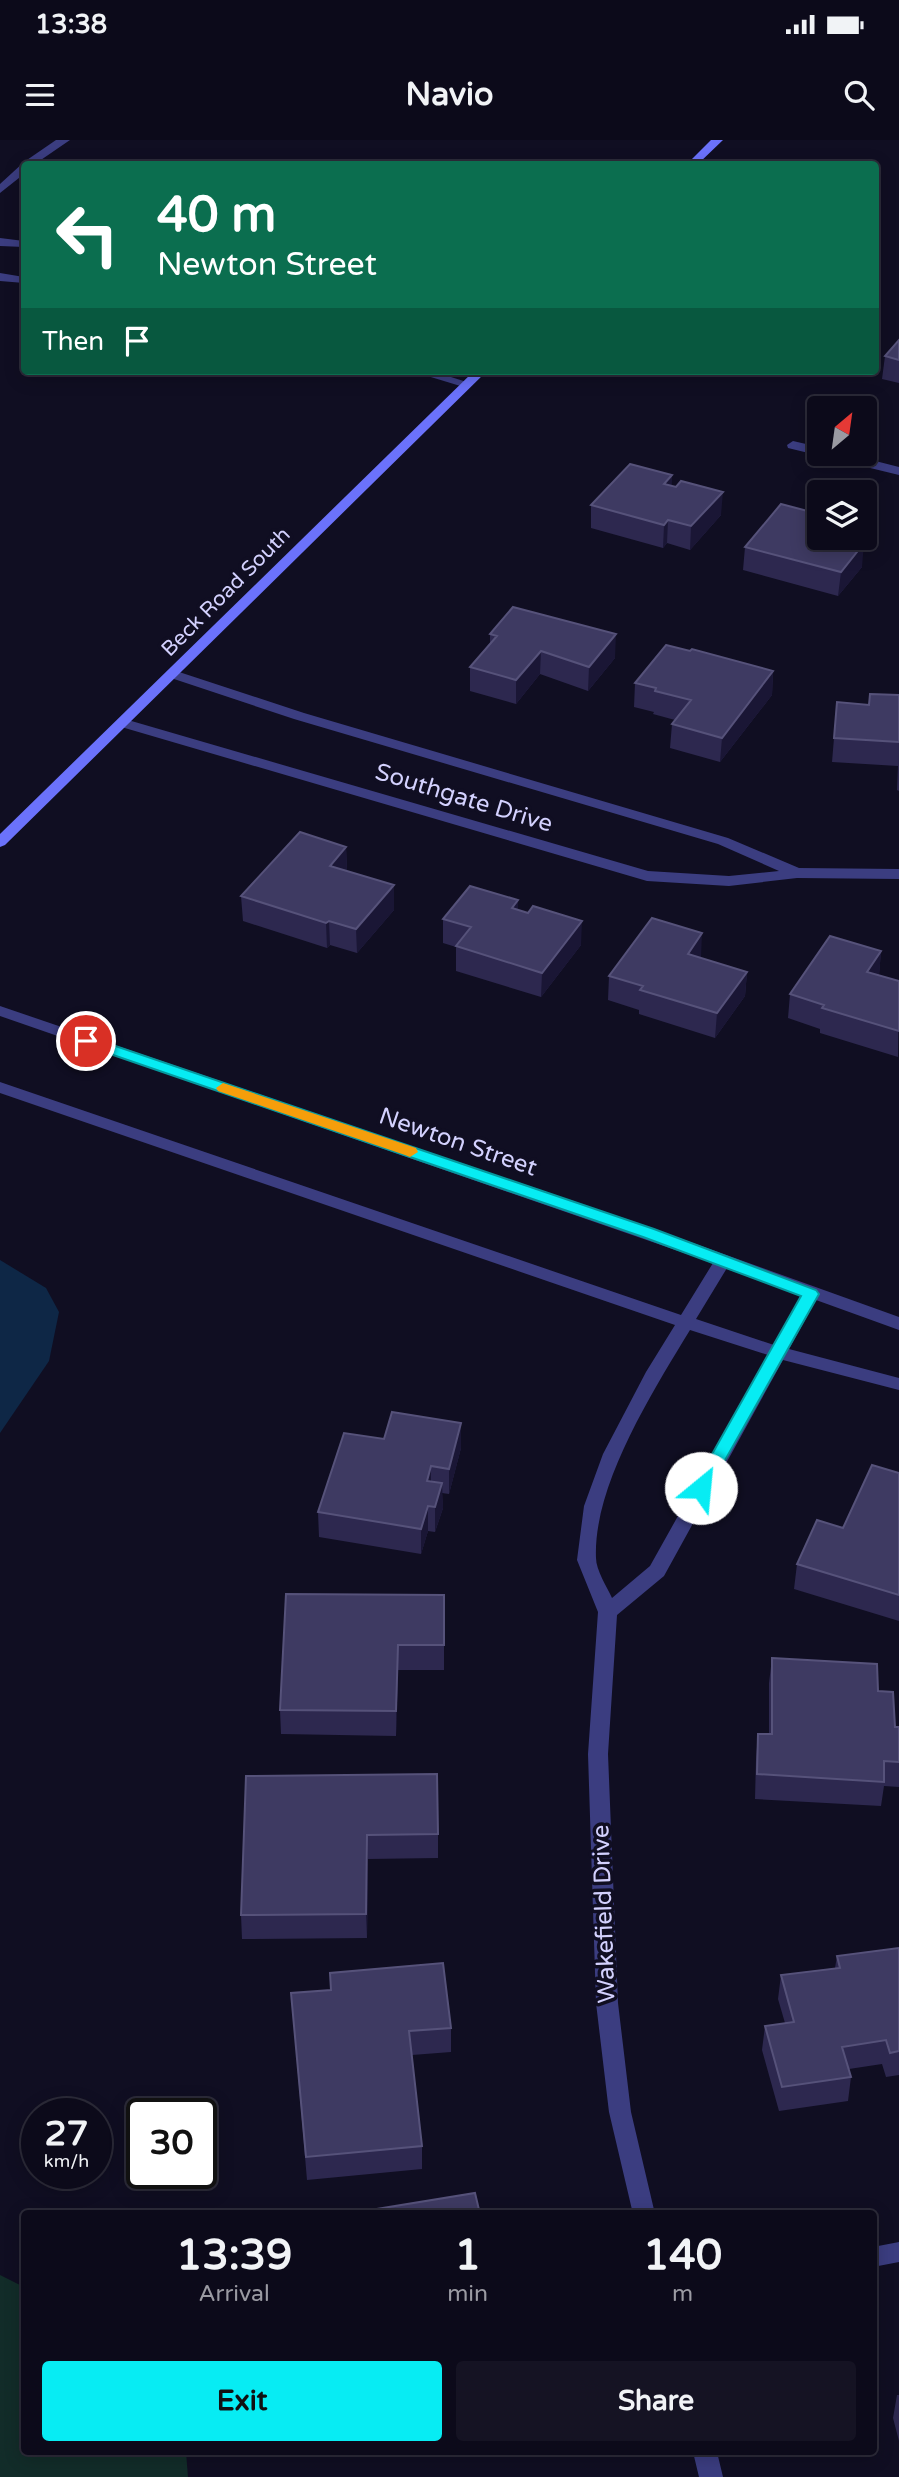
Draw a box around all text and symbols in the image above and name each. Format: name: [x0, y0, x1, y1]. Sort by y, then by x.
text: 13:38: [35, 9, 107, 40]
icon: menu: [21, 76, 59, 114]
text: Navio: [406, 76, 493, 114]
icon: search: [840, 76, 878, 114]
text: 40 m: [157, 186, 276, 245]
icon: left: [42, 189, 133, 280]
text: Newton Street: [157, 246, 377, 284]
icon: arrive: [118, 322, 156, 360]
text: Then: [42, 326, 104, 357]
north arrow: [807, 396, 877, 466]
map controls: [807, 396, 877, 550]
button: layers: [807, 480, 877, 550]
street label: Beck Road South: [156, 522, 296, 662]
street label: Southgate Drive: [372, 757, 556, 839]
pin: [56, 1011, 116, 1071]
icon: arrive: [67, 1022, 105, 1060]
street label: Newton Street: [375, 1101, 541, 1183]
position arrow: [664, 1451, 738, 1525]
street label: Wakefield Drive: [586, 1824, 622, 2004]
speed limit sign: 30: [126, 2098, 217, 2189]
text: 27: [45, 2113, 88, 2155]
text: km/h: [44, 2150, 89, 2172]
text: 13:39: [176, 2230, 292, 2281]
text: 1: [454, 2230, 481, 2281]
text: 140: [643, 2230, 722, 2281]
text: Arrival: [199, 2280, 270, 2308]
text: min: [447, 2280, 488, 2308]
text: m: [672, 2280, 693, 2308]
button: Exit: [42, 2361, 442, 2441]
button: Share: [456, 2361, 856, 2441]

